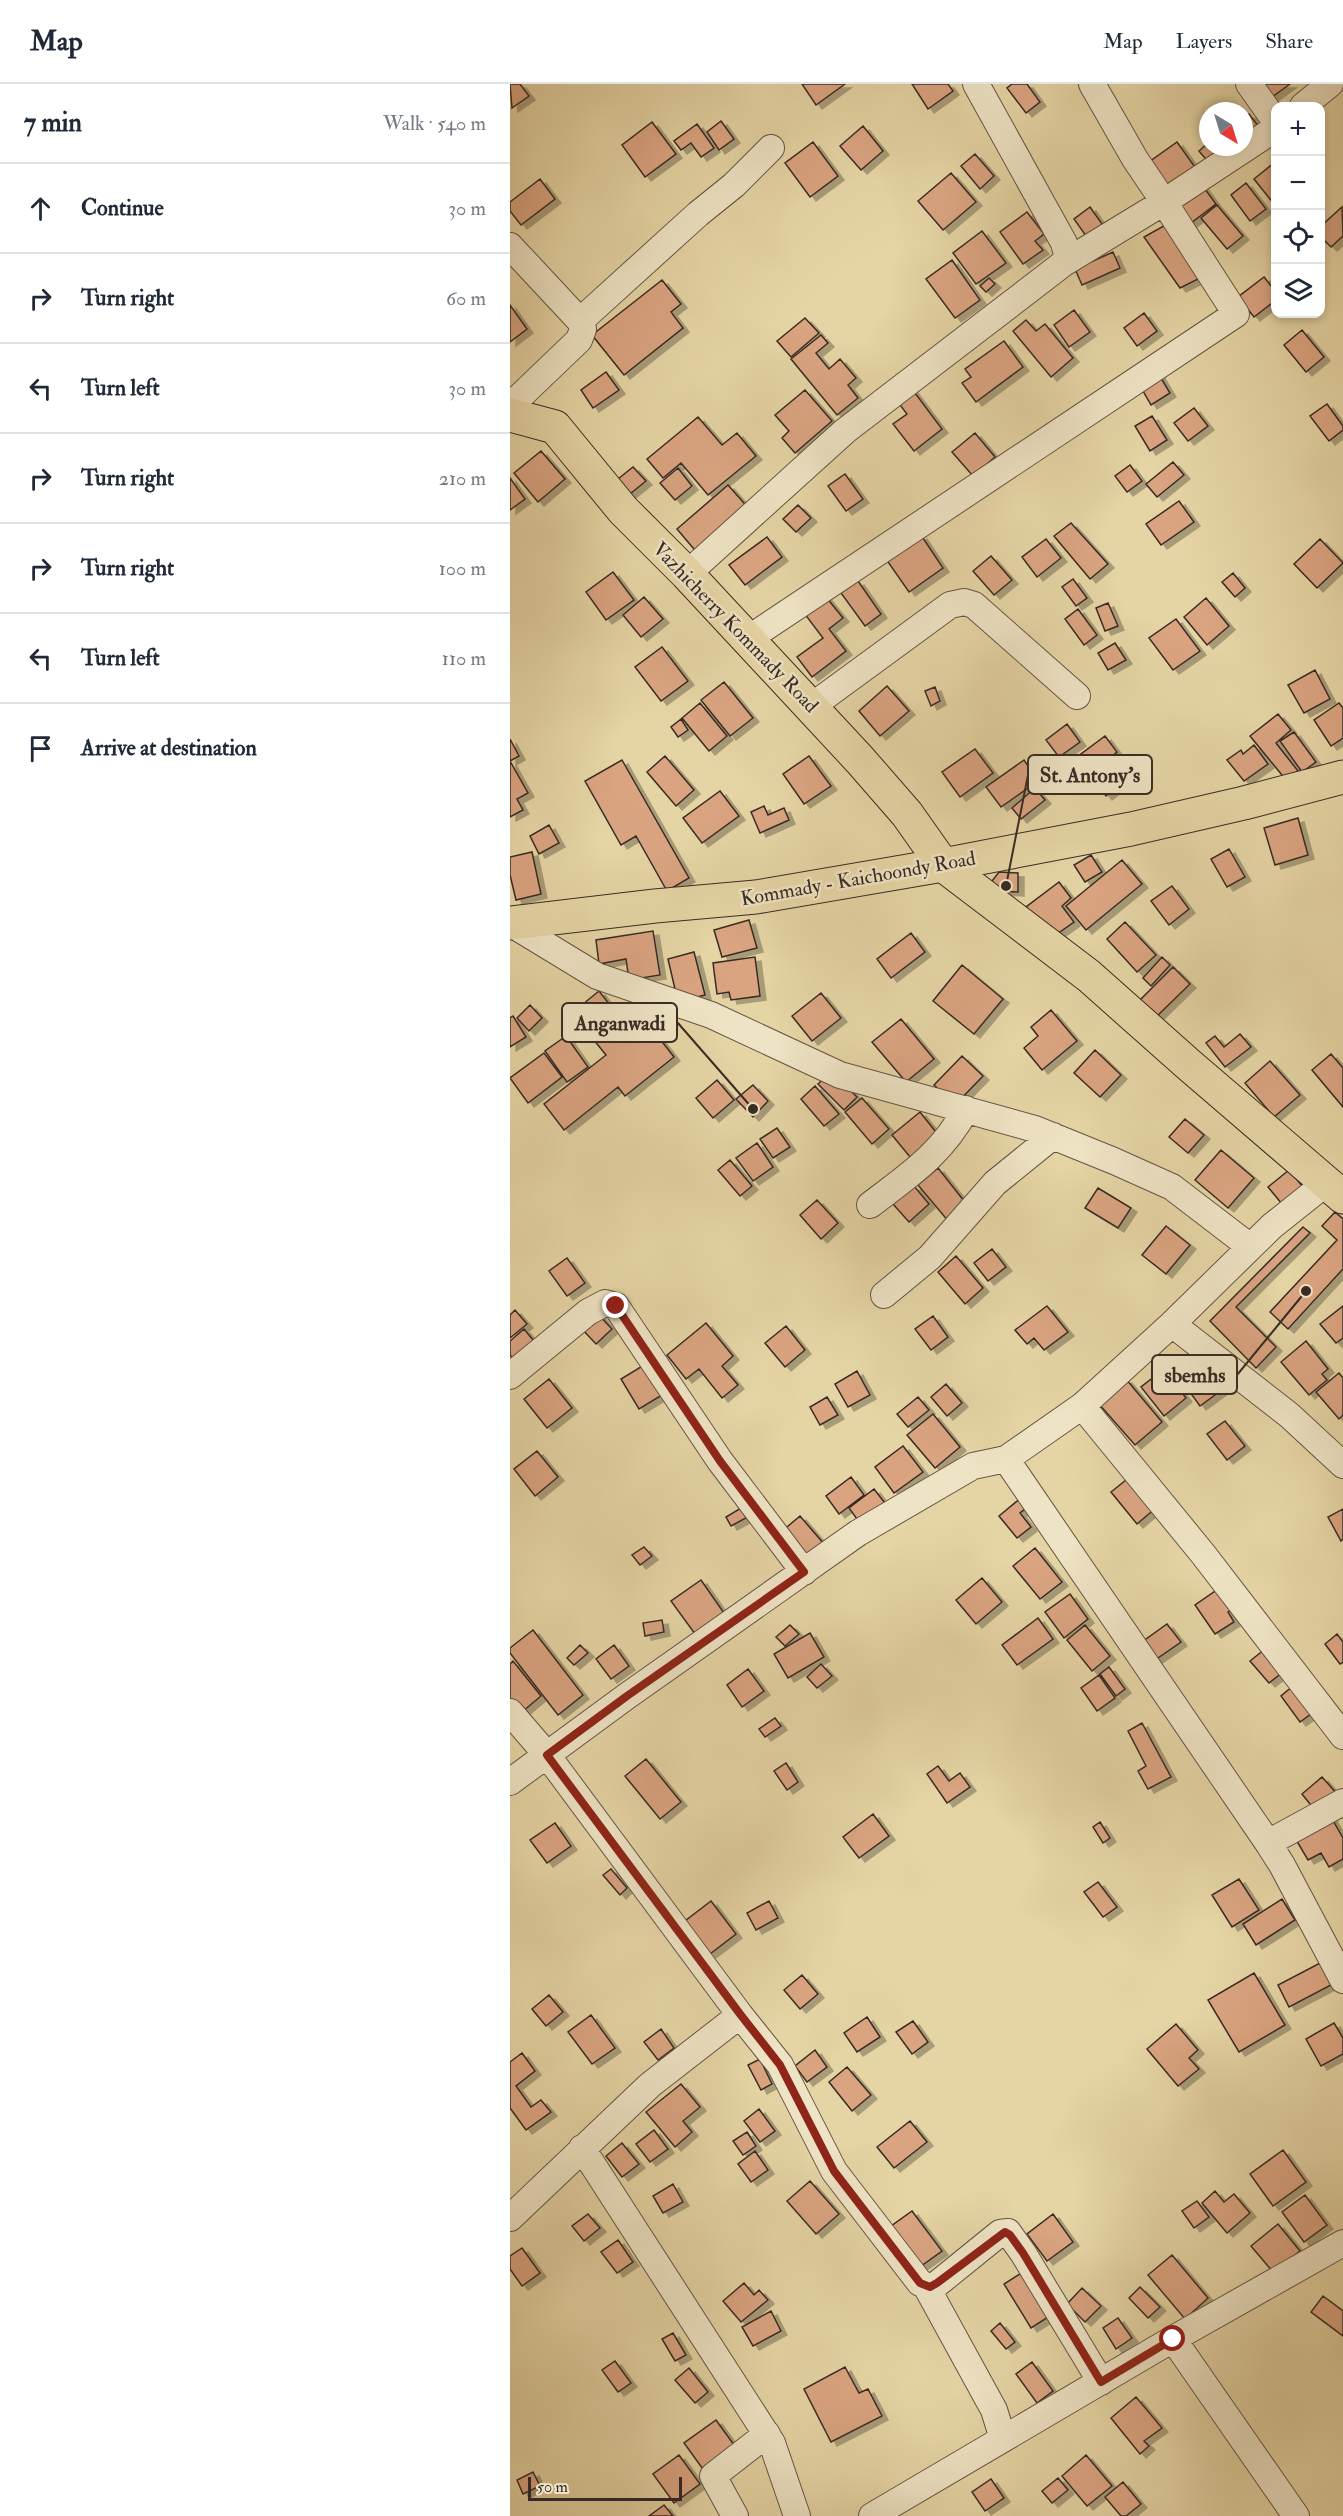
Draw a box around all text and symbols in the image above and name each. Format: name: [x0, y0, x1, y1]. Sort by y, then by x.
text: Map: [30, 24, 83, 59]
text: Map: [1103, 28, 1143, 55]
text: Layers: [1176, 28, 1232, 55]
text: Share: [1265, 28, 1313, 55]
north arrow: [1199, 102, 1253, 156]
map controls: [1271, 102, 1325, 318]
button: +: [1271, 102, 1325, 156]
text: 7 min: [24, 107, 82, 139]
text: Walk · 540 m: [383, 111, 486, 136]
button: −: [1271, 156, 1325, 210]
icon: ahead: [24, 192, 57, 225]
text: Continue: [81, 194, 164, 222]
text: 30 m: [448, 196, 486, 221]
button: locate: [1271, 210, 1325, 264]
button: layers: [1271, 264, 1325, 318]
icon: right: [24, 282, 57, 315]
text: Turn right: [81, 284, 174, 312]
text: 60 m: [446, 286, 486, 311]
icon: left: [24, 372, 57, 405]
text: Turn left: [81, 374, 160, 402]
text: 30 m: [448, 376, 486, 401]
icon: right: [24, 462, 57, 495]
text: Turn right: [81, 464, 174, 492]
text: 210 m: [439, 466, 486, 491]
street label: Vazhicherry Kommady Road: [647, 537, 824, 718]
icon: right: [24, 552, 57, 585]
text: Turn right: [81, 554, 174, 582]
text: 100 m: [439, 556, 486, 581]
icon: left: [24, 642, 57, 675]
text: Turn left: [81, 644, 160, 672]
text: 110 m: [442, 646, 486, 671]
icon: arrive: [24, 732, 57, 765]
text: Arrive at destination: [81, 734, 257, 762]
callout: St. Antony's: [1028, 755, 1152, 794]
text: St. Antony's: [1040, 762, 1140, 789]
street label: Kommady - Kaichoondy Road: [739, 845, 978, 911]
callout: Anganwadi: [562, 1003, 677, 1042]
text: Anganwadi: [573, 1010, 666, 1037]
route end: [602, 1292, 628, 1318]
callout: sbemhs: [1152, 1355, 1237, 1394]
text: sbemhs: [1165, 1362, 1225, 1389]
route start: [1159, 2325, 1185, 2351]
scale bar: [528, 2474, 682, 2502]
text: 50 m: [537, 2477, 568, 2497]

